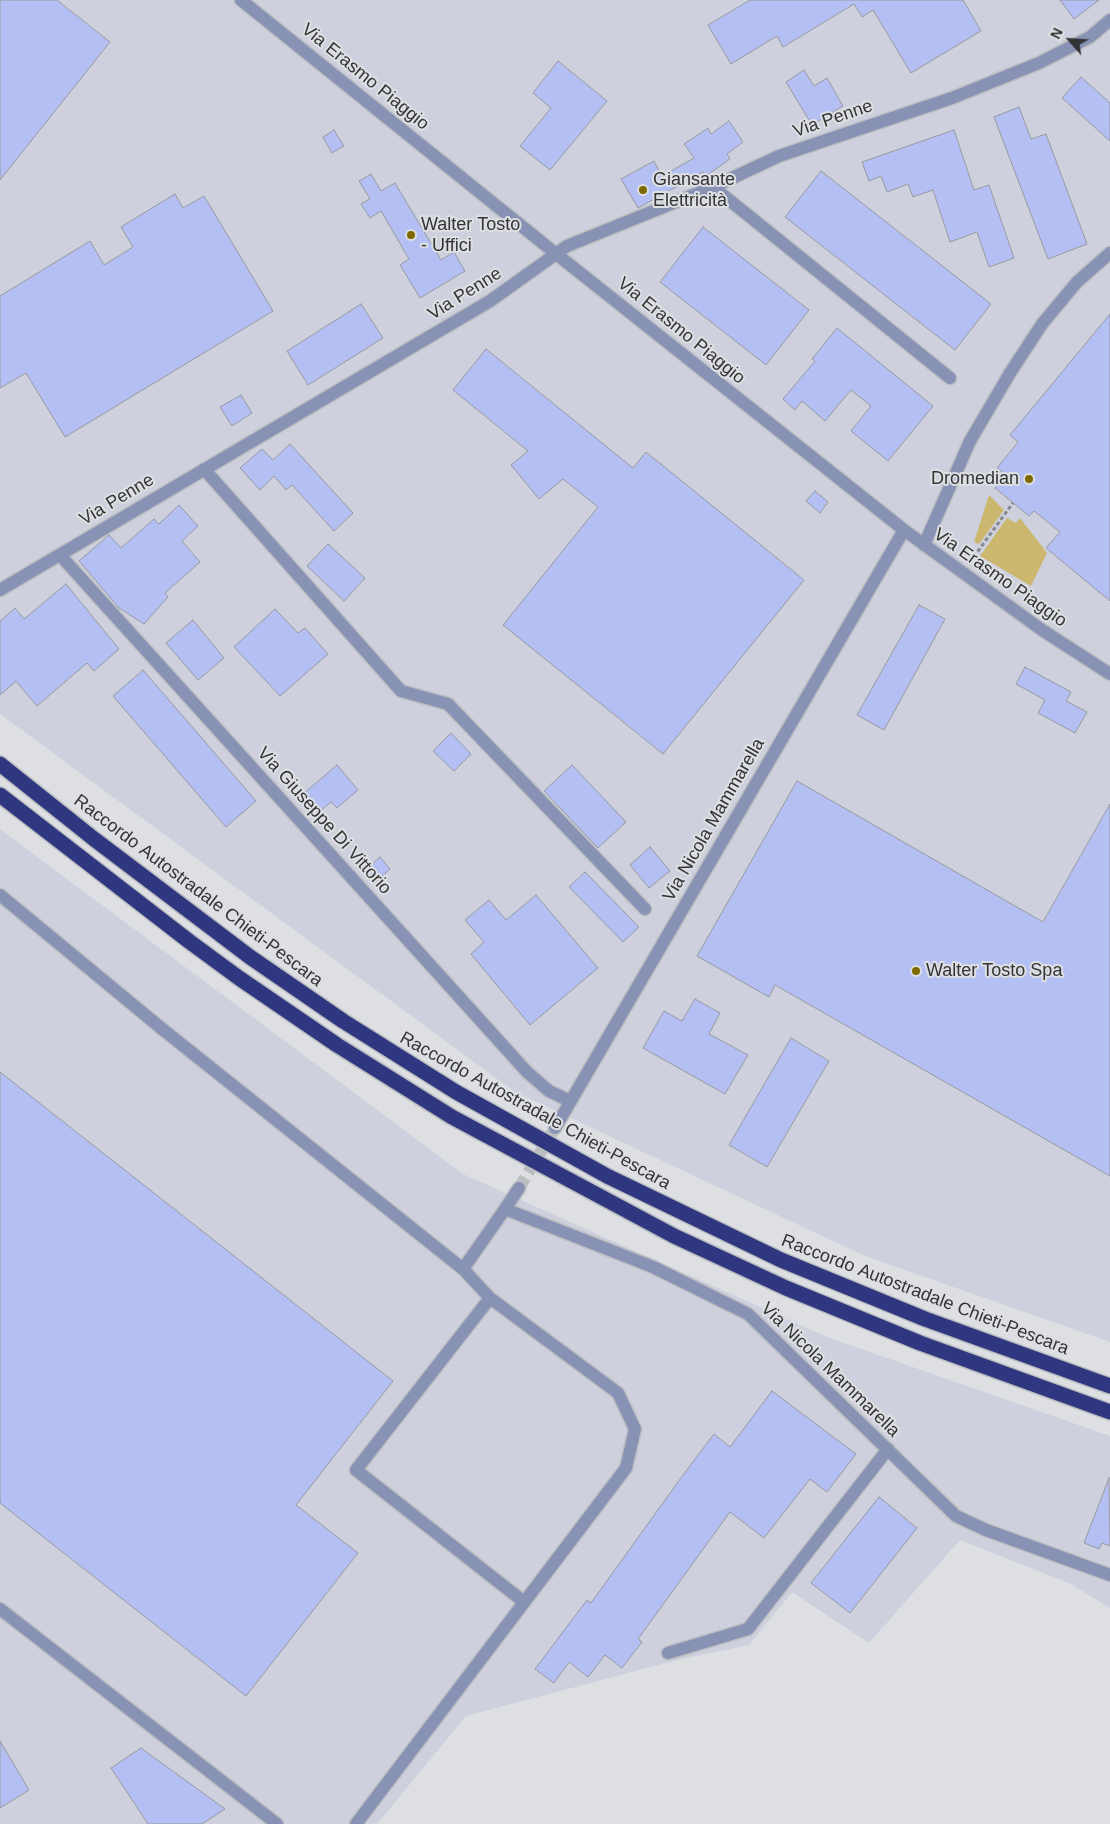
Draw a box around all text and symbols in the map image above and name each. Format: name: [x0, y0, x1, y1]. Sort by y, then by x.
north arrow: [1045, 15, 1095, 65]
street label: Via Erasmo Piaggio: [297, 19, 433, 135]
text: N: [1047, 25, 1066, 41]
street label: Via Penne: [790, 95, 876, 143]
place label: Giansante Elettricità: [653, 169, 735, 212]
marker: Giansante Elettricità: [637, 184, 649, 196]
place label: Walter Tosto - Uffici: [421, 214, 520, 256]
marker: Walter Tosto - Uffici: [405, 229, 417, 241]
street label: Via Penne: [424, 263, 506, 325]
street label: Via Erasmo Piaggio: [613, 273, 749, 389]
place label: Dromedian: [931, 468, 1019, 490]
street label: Via Penne: [76, 469, 158, 531]
marker: Dromedian: [1023, 473, 1035, 485]
street label: Via Erasmo Piaggio: [929, 524, 1071, 632]
street label: Via Nicola Mammarella: [658, 735, 770, 905]
street label: Via Giuseppe Di Vittorio: [252, 743, 396, 899]
street label: Raccordo Autostradale Chieti-Pescara: [69, 790, 327, 992]
place label: Walter Tosto Spa: [926, 960, 1062, 982]
marker: Walter Tosto Spa: [910, 965, 922, 977]
street label: Raccordo Autostradale Chieti-Pescara: [396, 1027, 674, 1195]
street label: Raccordo Autostradale Chieti-Pescara: [778, 1230, 1072, 1360]
street label: Via Nicola Mammarella: [756, 1298, 904, 1442]

